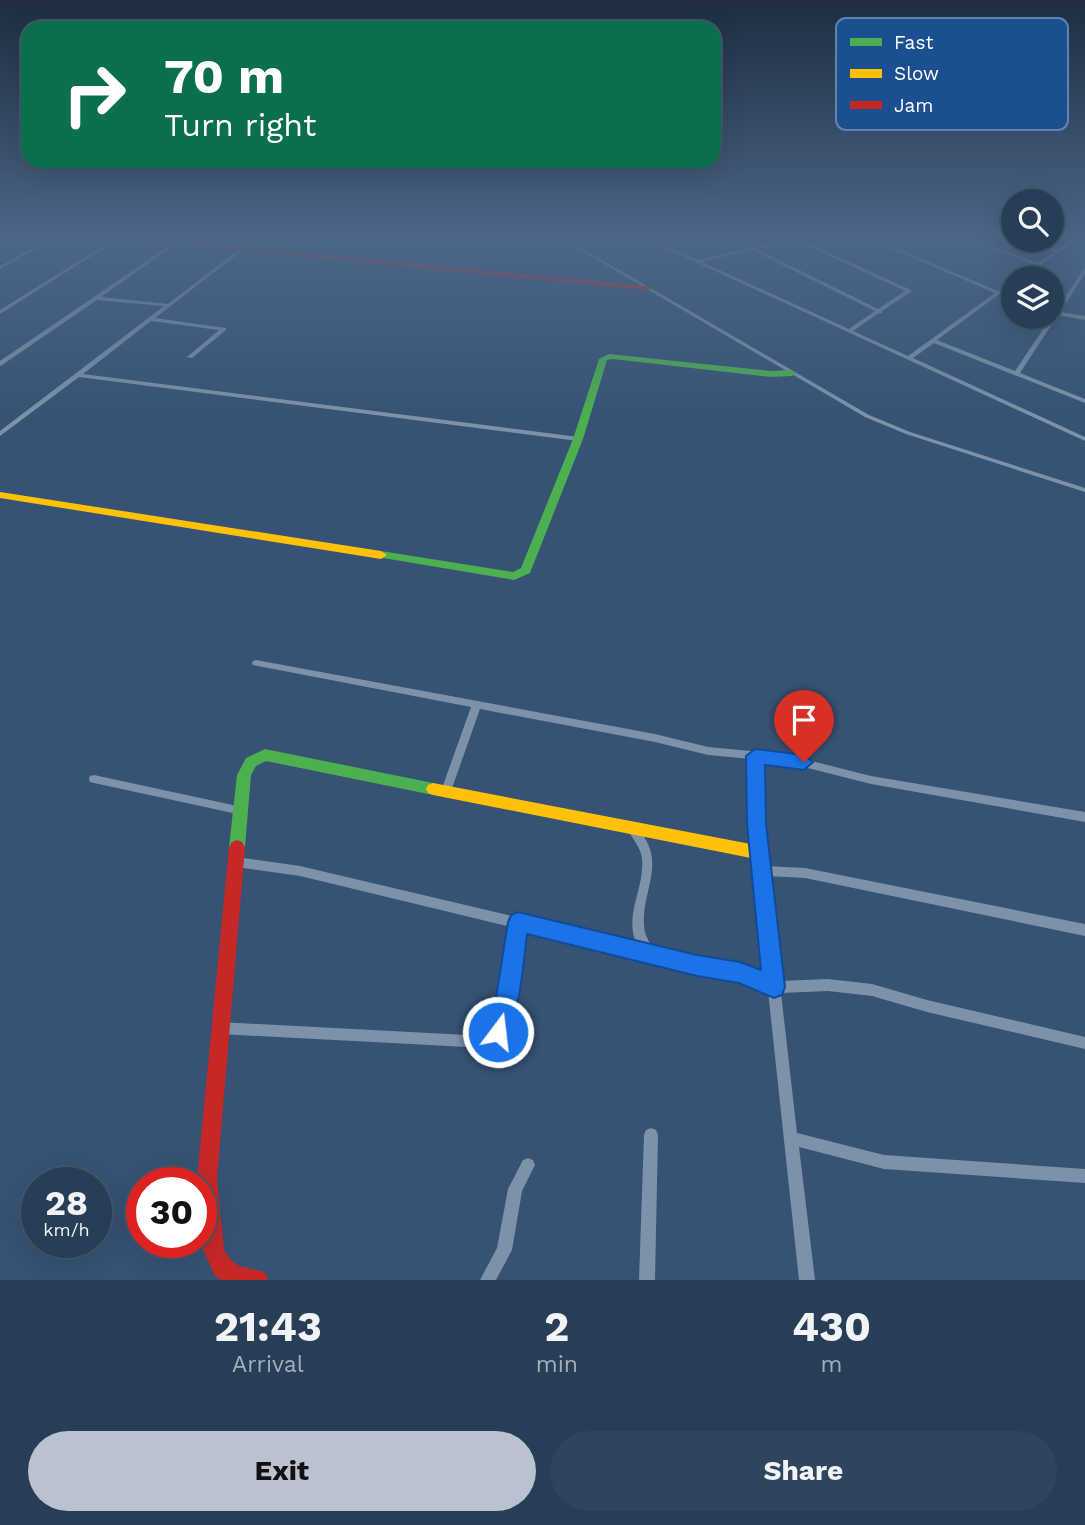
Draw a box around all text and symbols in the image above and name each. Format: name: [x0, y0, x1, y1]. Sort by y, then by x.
legend: [836, 18, 1068, 130]
text: Fast: [894, 31, 933, 54]
text: 70 m: [164, 47, 284, 105]
icon: right: [49, 49, 140, 140]
text: Slow: [894, 62, 939, 85]
text: Jam: [894, 94, 933, 117]
text: Turn right: [164, 106, 316, 144]
map controls: [1001, 189, 1064, 329]
button: search: [1001, 189, 1064, 252]
button: layers: [1001, 266, 1064, 329]
pin: [774, 690, 834, 762]
icon: arrive: [785, 701, 823, 739]
position arrow: [461, 995, 535, 1069]
speed limit sign: 30: [126, 1167, 217, 1258]
text: 28: [45, 1182, 88, 1224]
text: km/h: [43, 1219, 90, 1240]
text: 21:43: [214, 1302, 322, 1351]
text: 2: [544, 1302, 569, 1351]
text: 430: [792, 1302, 871, 1351]
text: Arrival: [232, 1351, 304, 1378]
text: min: [536, 1351, 578, 1378]
text: m: [821, 1351, 842, 1378]
button: Exit: [28, 1431, 536, 1511]
button: Share: [550, 1431, 1057, 1511]

